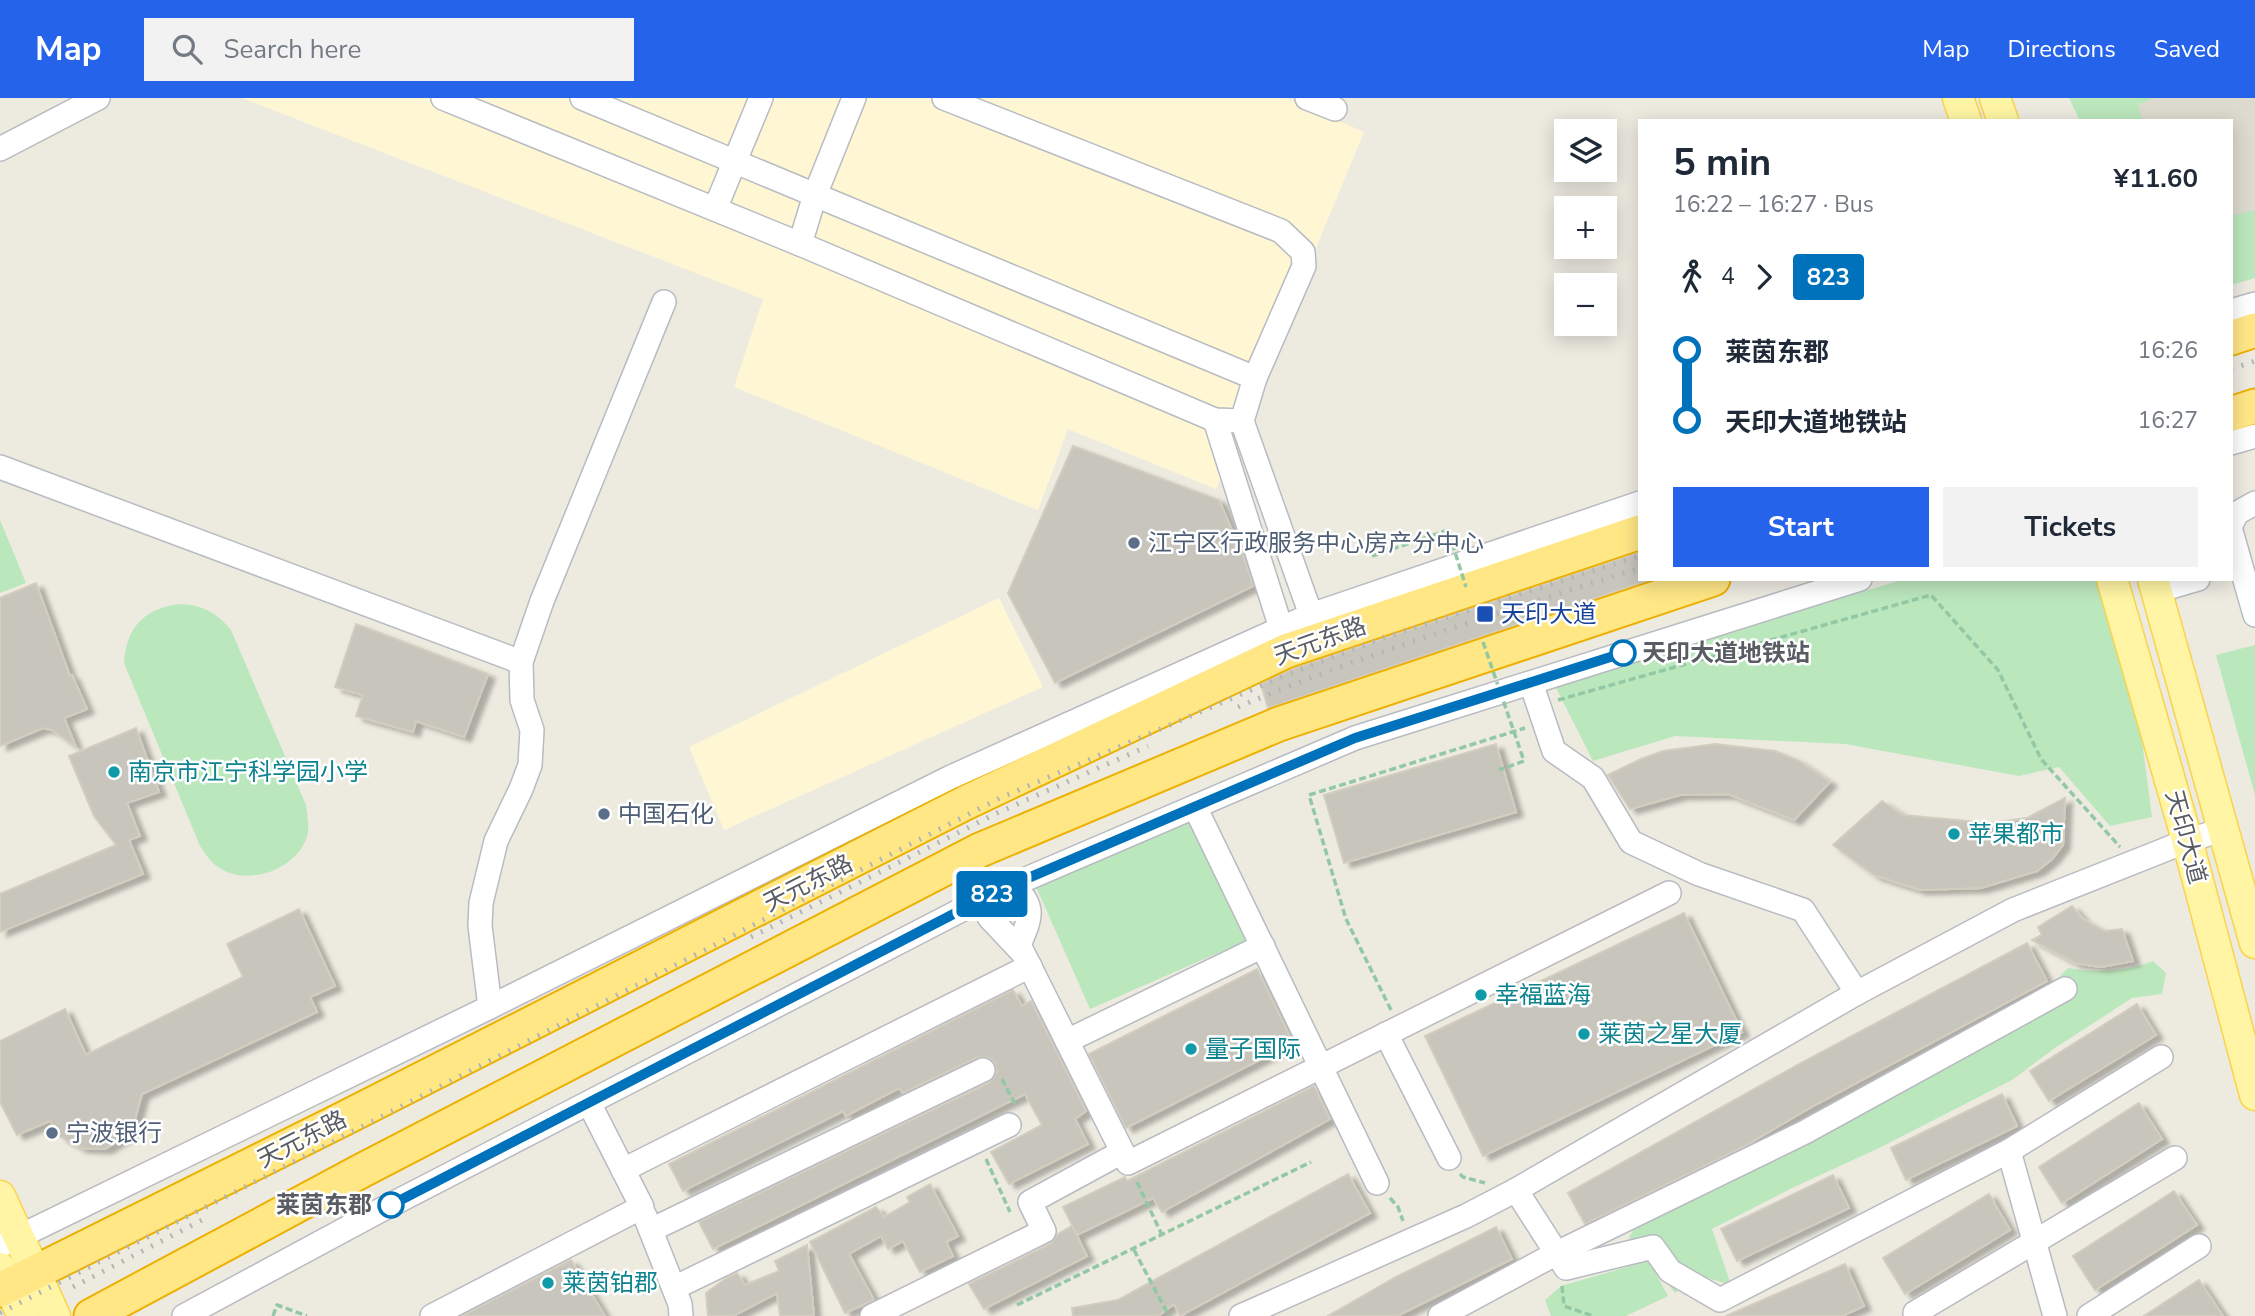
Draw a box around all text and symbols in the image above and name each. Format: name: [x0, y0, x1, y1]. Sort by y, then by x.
search box: [144, 18, 634, 81]
text: Map: [35, 27, 102, 72]
icon: search: [168, 30, 206, 68]
text: Search here: [224, 32, 361, 67]
text: Map: [1922, 33, 1969, 65]
text: Directions: [2007, 33, 2116, 65]
text: Saved: [2154, 33, 2220, 65]
map controls: [1554, 119, 1617, 336]
button: layers: [1554, 119, 1617, 182]
text: 5 min: [1673, 137, 1771, 188]
text: ¥11.60: [2114, 161, 2198, 196]
text: 16:22 – 16:27 · Bus: [1673, 189, 1874, 220]
button: +: [1554, 196, 1617, 259]
icon: walk: [1673, 258, 1711, 296]
icon: forward: [1745, 258, 1783, 296]
text: 4: [1721, 261, 1735, 292]
text: 823: [1807, 261, 1850, 293]
button: −: [1554, 273, 1617, 336]
text: 莱茵东郡: [1725, 335, 1829, 370]
text: 16:26: [2138, 335, 2198, 366]
text: 天印大道地铁站: [1725, 405, 1907, 440]
text: 16:27: [2138, 405, 2198, 436]
button: Start: [1673, 487, 1929, 567]
button: Tickets: [1943, 487, 2198, 567]
place label: 江宁区行政服务中心房产分中心: [1148, 527, 1484, 559]
marker: 江宁区行政服务中心房产分中心: [1126, 535, 1142, 551]
place label: 天印大道: [1501, 598, 1597, 630]
marker: 天印大道: [1475, 604, 1495, 624]
street label: 天元东路: [1269, 610, 1371, 672]
place label: 天印大道地铁站: [1642, 637, 1810, 669]
marker: 天印大道地铁站: [1610, 640, 1636, 666]
place label: 南京市江宁科学园小学: [128, 756, 368, 788]
marker: 南京市江宁科学园小学: [106, 764, 122, 780]
street label: 天印大道: [2158, 786, 2214, 888]
place label: 中国石化: [618, 798, 714, 830]
marker: 中国石化: [596, 806, 612, 822]
place label: 苹果都市: [1968, 818, 2064, 850]
marker: 苹果都市: [1946, 826, 1962, 842]
street label: 天元东路: [758, 847, 858, 919]
line badge: 823: [952, 871, 1032, 917]
text: 823: [970, 878, 1014, 910]
place label: 幸福蓝海: [1495, 979, 1591, 1011]
marker: 幸福蓝海: [1473, 987, 1489, 1003]
place label: 莱茵之星大厦: [1598, 1018, 1742, 1050]
marker: 莱茵之星大厦: [1576, 1026, 1592, 1042]
place label: 量子国际: [1205, 1033, 1301, 1065]
marker: 量子国际: [1183, 1041, 1199, 1057]
street label: 天元东路: [252, 1103, 352, 1175]
place label: 宁波银行: [66, 1117, 162, 1149]
marker: 宁波银行: [44, 1125, 60, 1141]
place label: 莱茵东郡: [276, 1189, 372, 1221]
marker: 莱茵东郡: [378, 1192, 404, 1218]
place label: 莱茵铂郡: [562, 1267, 658, 1299]
marker: 莱茵铂郡: [540, 1275, 556, 1291]

